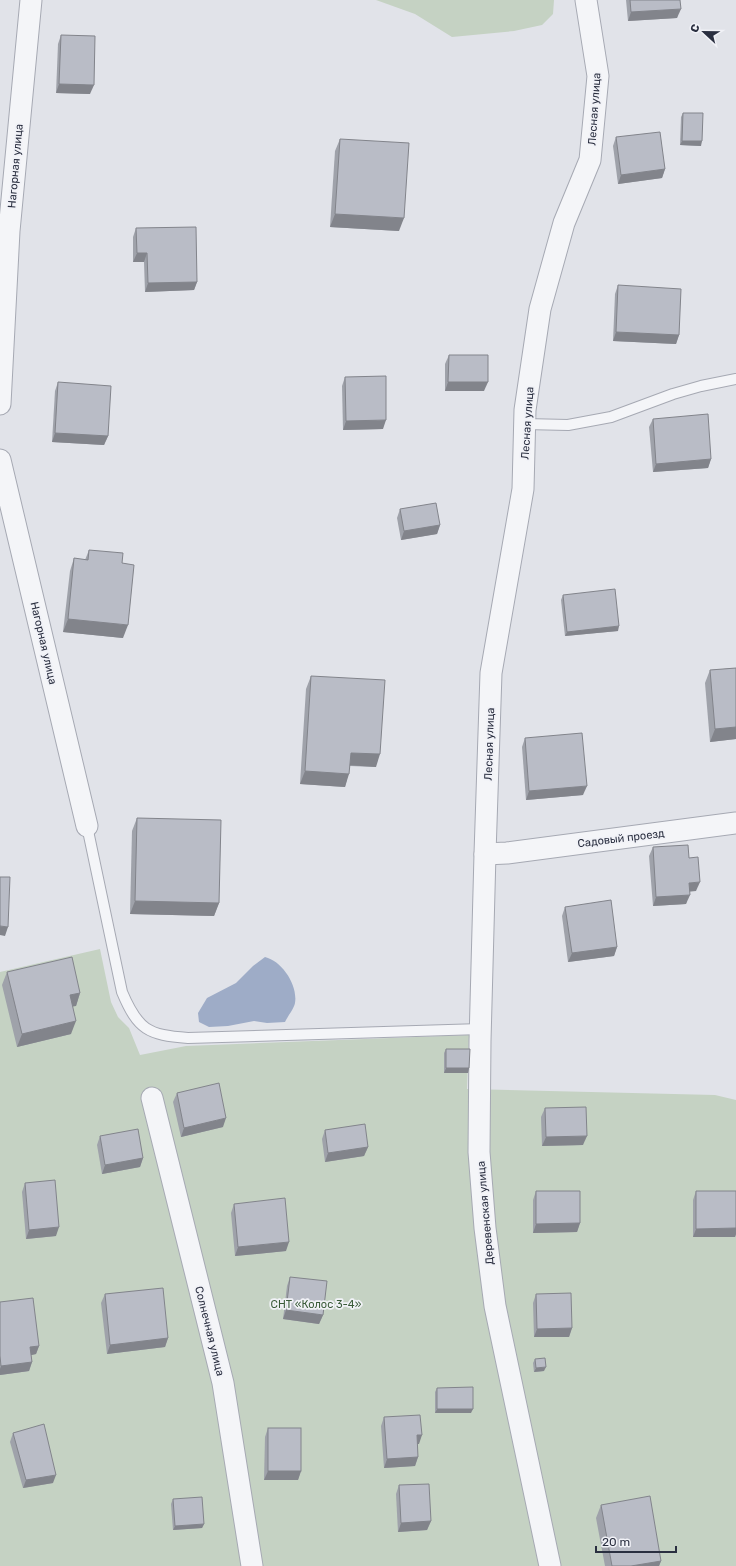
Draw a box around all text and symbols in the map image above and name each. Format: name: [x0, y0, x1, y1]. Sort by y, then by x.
north arrow: [684, 12, 724, 52]
text: С: [688, 22, 703, 34]
street label: Лесная улица: [585, 72, 604, 146]
street label: Нагорная улица: [5, 123, 26, 209]
street label: Лесная улица: [518, 386, 537, 460]
street label: Нагорная улица: [28, 600, 59, 686]
street label: Лесная улица: [482, 707, 497, 781]
street label: Садовый проезд: [577, 827, 666, 850]
street label: Деревенская улица: [474, 1161, 497, 1265]
street label: Солнечная улица: [192, 1285, 227, 1377]
park label: СНТ «Колос 3-4»: [271, 1298, 362, 1311]
scale bar: [596, 1528, 676, 1554]
text: 20 m: [602, 1535, 630, 1549]

